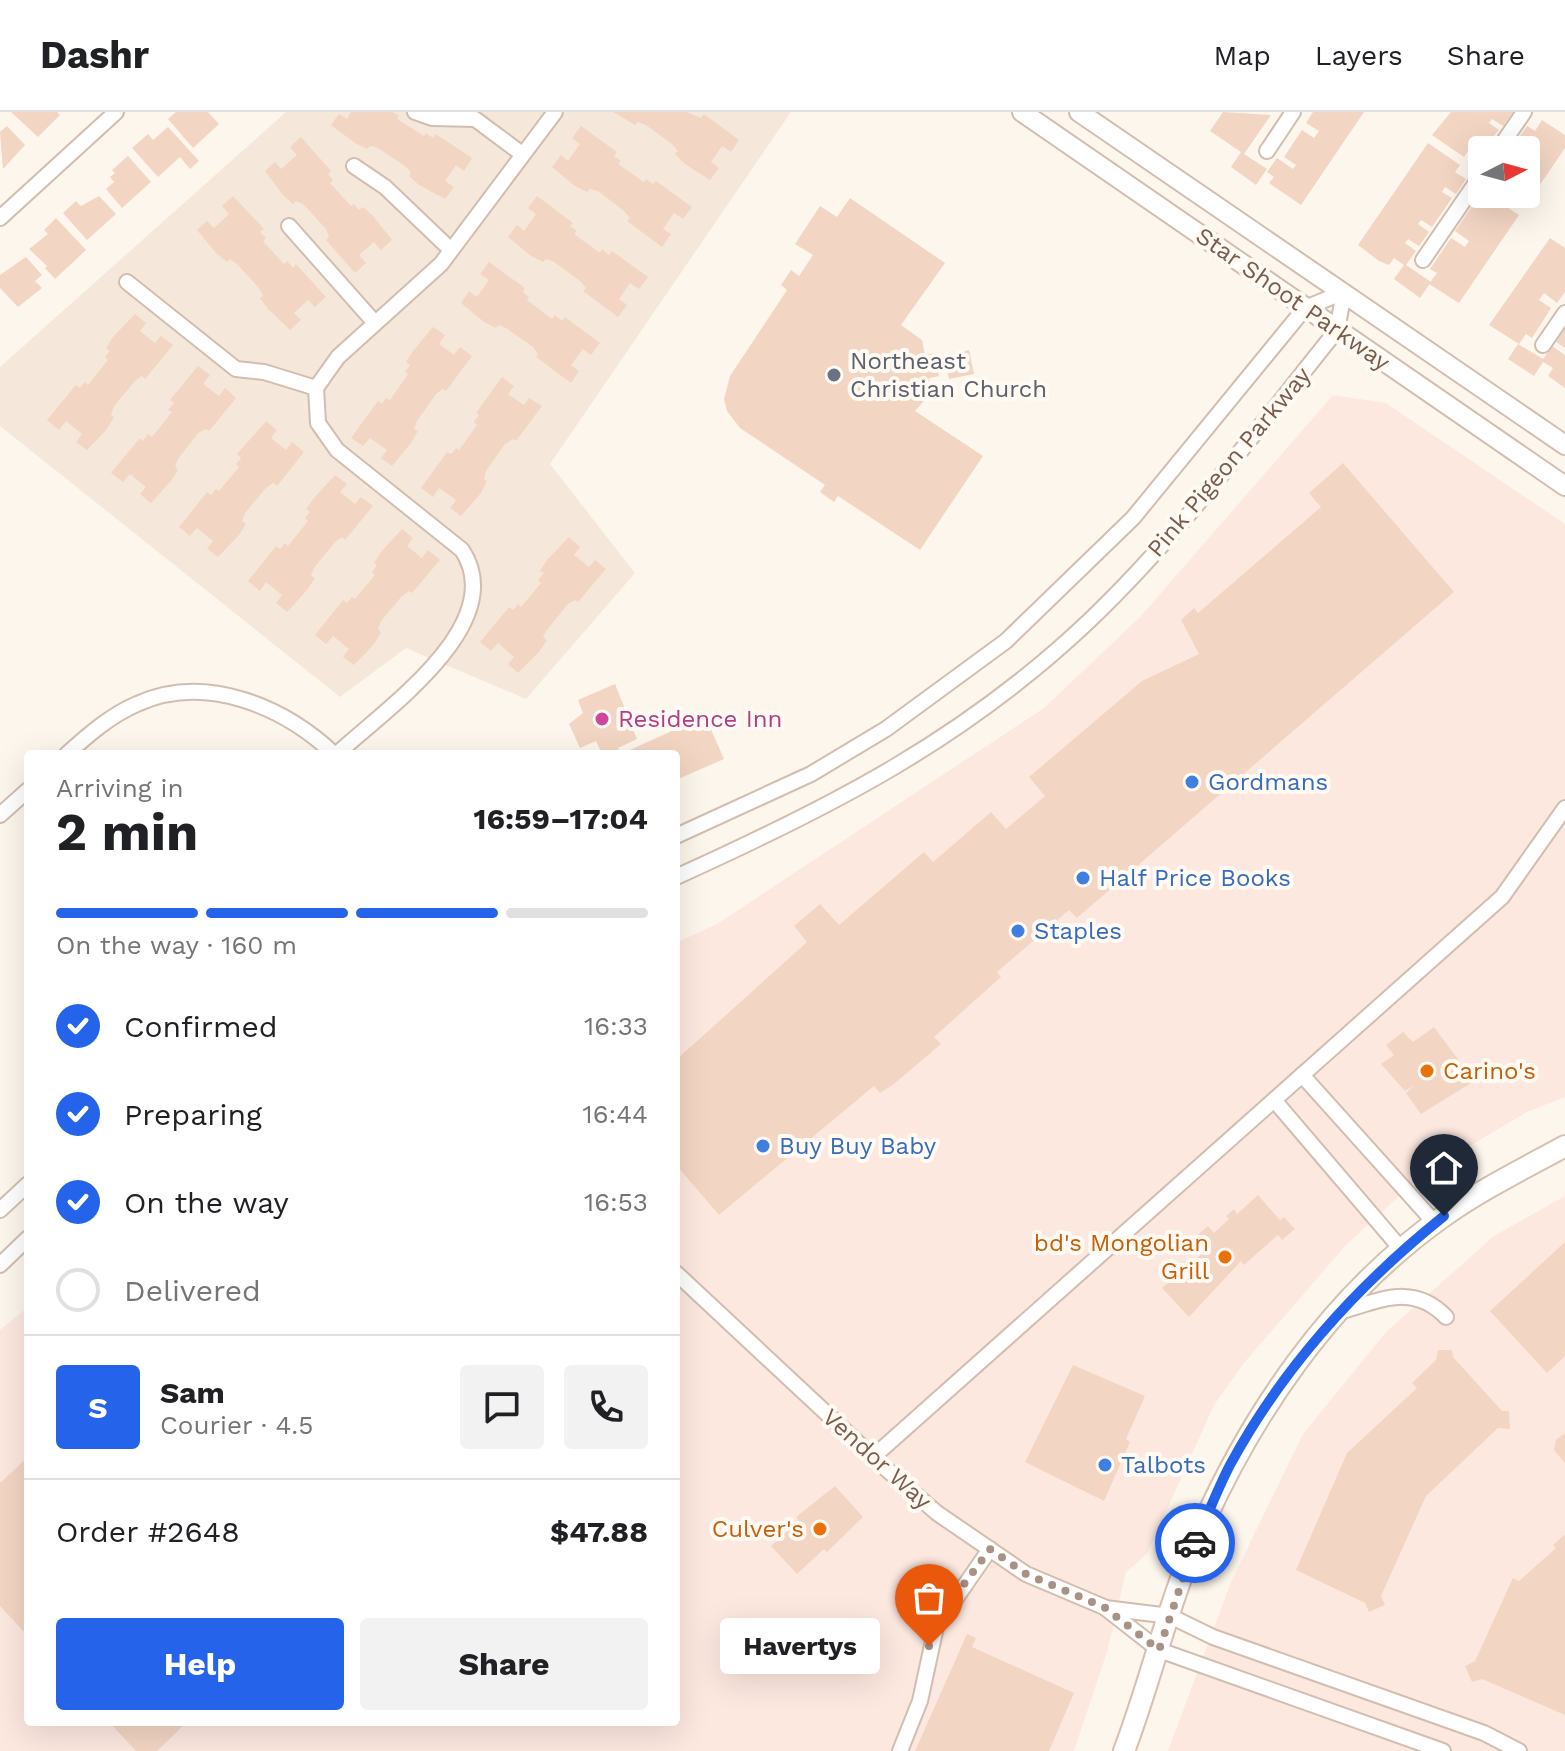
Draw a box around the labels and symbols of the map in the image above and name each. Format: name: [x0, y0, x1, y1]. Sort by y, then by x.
north arrow: [1468, 136, 1540, 208]
street label: Star Shoot Parkway: [1191, 222, 1396, 377]
place label: Northeast Christian Church: [850, 347, 1047, 403]
street label: Pink Pigeon Parkway: [1141, 361, 1317, 563]
marker: Northeast Christian Church: [825, 366, 843, 384]
place label: Residence Inn: [618, 705, 782, 733]
marker: Residence Inn: [593, 710, 611, 728]
place label: Gordmans: [1208, 768, 1328, 796]
marker: Gordmans: [1183, 773, 1201, 791]
place label: Half Price Books: [1099, 864, 1291, 892]
marker: Half Price Books: [1074, 869, 1092, 887]
place label: Staples: [1034, 917, 1122, 945]
marker: Staples: [1009, 922, 1027, 940]
place label: Carino's: [1443, 1057, 1536, 1085]
marker: Carino's: [1418, 1062, 1436, 1080]
place label: Buy Buy Baby: [779, 1132, 937, 1160]
pin: [1410, 1134, 1478, 1216]
marker: Buy Buy Baby: [754, 1137, 772, 1155]
place label: bd's Mongolian Grill: [1034, 1229, 1210, 1285]
marker: bd's Mongolian Grill: [1216, 1248, 1234, 1266]
street label: Vendor Way: [817, 1403, 938, 1516]
place label: Talbots: [1121, 1451, 1206, 1479]
marker: Talbots: [1096, 1456, 1114, 1474]
courier: [1155, 1503, 1235, 1583]
place label: Culver's: [712, 1515, 804, 1543]
marker: Culver's: [811, 1520, 829, 1538]
pin: [895, 1564, 963, 1646]
callout: Havertys: [721, 1618, 881, 1674]

